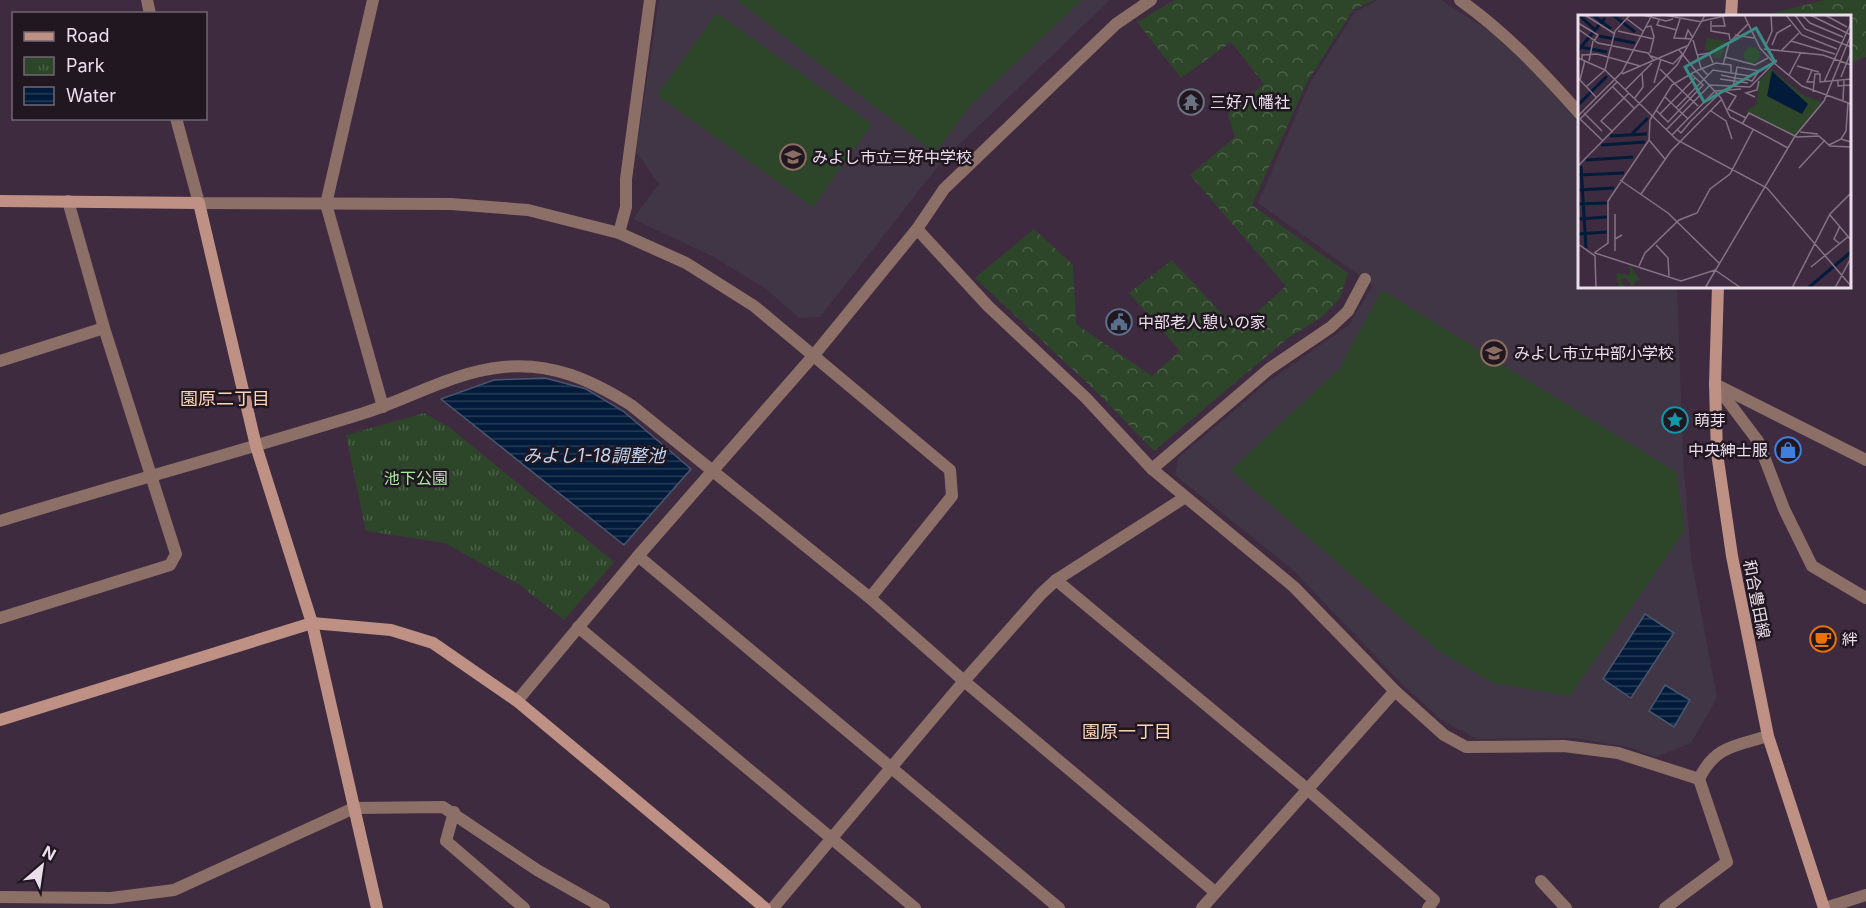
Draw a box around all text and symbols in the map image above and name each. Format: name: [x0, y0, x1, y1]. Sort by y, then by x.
legend: [12, 12, 207, 120]
inset map: [1578, 15, 1851, 288]
text: Road: [66, 25, 109, 46]
text: Park: [66, 55, 105, 76]
text: Water: [66, 85, 116, 106]
temple icon: 三好八幡社: [1176, 87, 1206, 117]
place label: 三好八幡社: [1210, 92, 1290, 112]
school or university icon: みよし市立三好中学校: [778, 142, 808, 172]
place label: みよし市立三好中学校: [812, 147, 972, 167]
public building icon: 中部老人憩いの家: [1104, 307, 1134, 337]
place label: 中部老人憩いの家: [1138, 312, 1266, 332]
school or university icon: みよし市立中部小学校: [1479, 338, 1509, 368]
place label: みよし市立中部小学校: [1514, 343, 1674, 363]
district label: 園原二丁目: [180, 388, 270, 409]
place icon: 萌芽: [1660, 405, 1690, 435]
place label: 萌芽: [1694, 410, 1726, 430]
shop icon: 中央紳士服: [1773, 435, 1803, 465]
place label: 中央紳士服: [1688, 440, 1768, 460]
water label: みよし1-18調整池: [523, 445, 667, 466]
park label: 池下公園: [384, 468, 448, 488]
street label: 和合豊田線: [1740, 558, 1774, 640]
cafe icon: 絆: [1808, 624, 1838, 654]
place label: 絆: [1842, 629, 1858, 649]
district label: 園原一丁目: [1082, 721, 1172, 742]
north arrow: [12, 836, 72, 896]
text: N: [39, 841, 59, 865]

